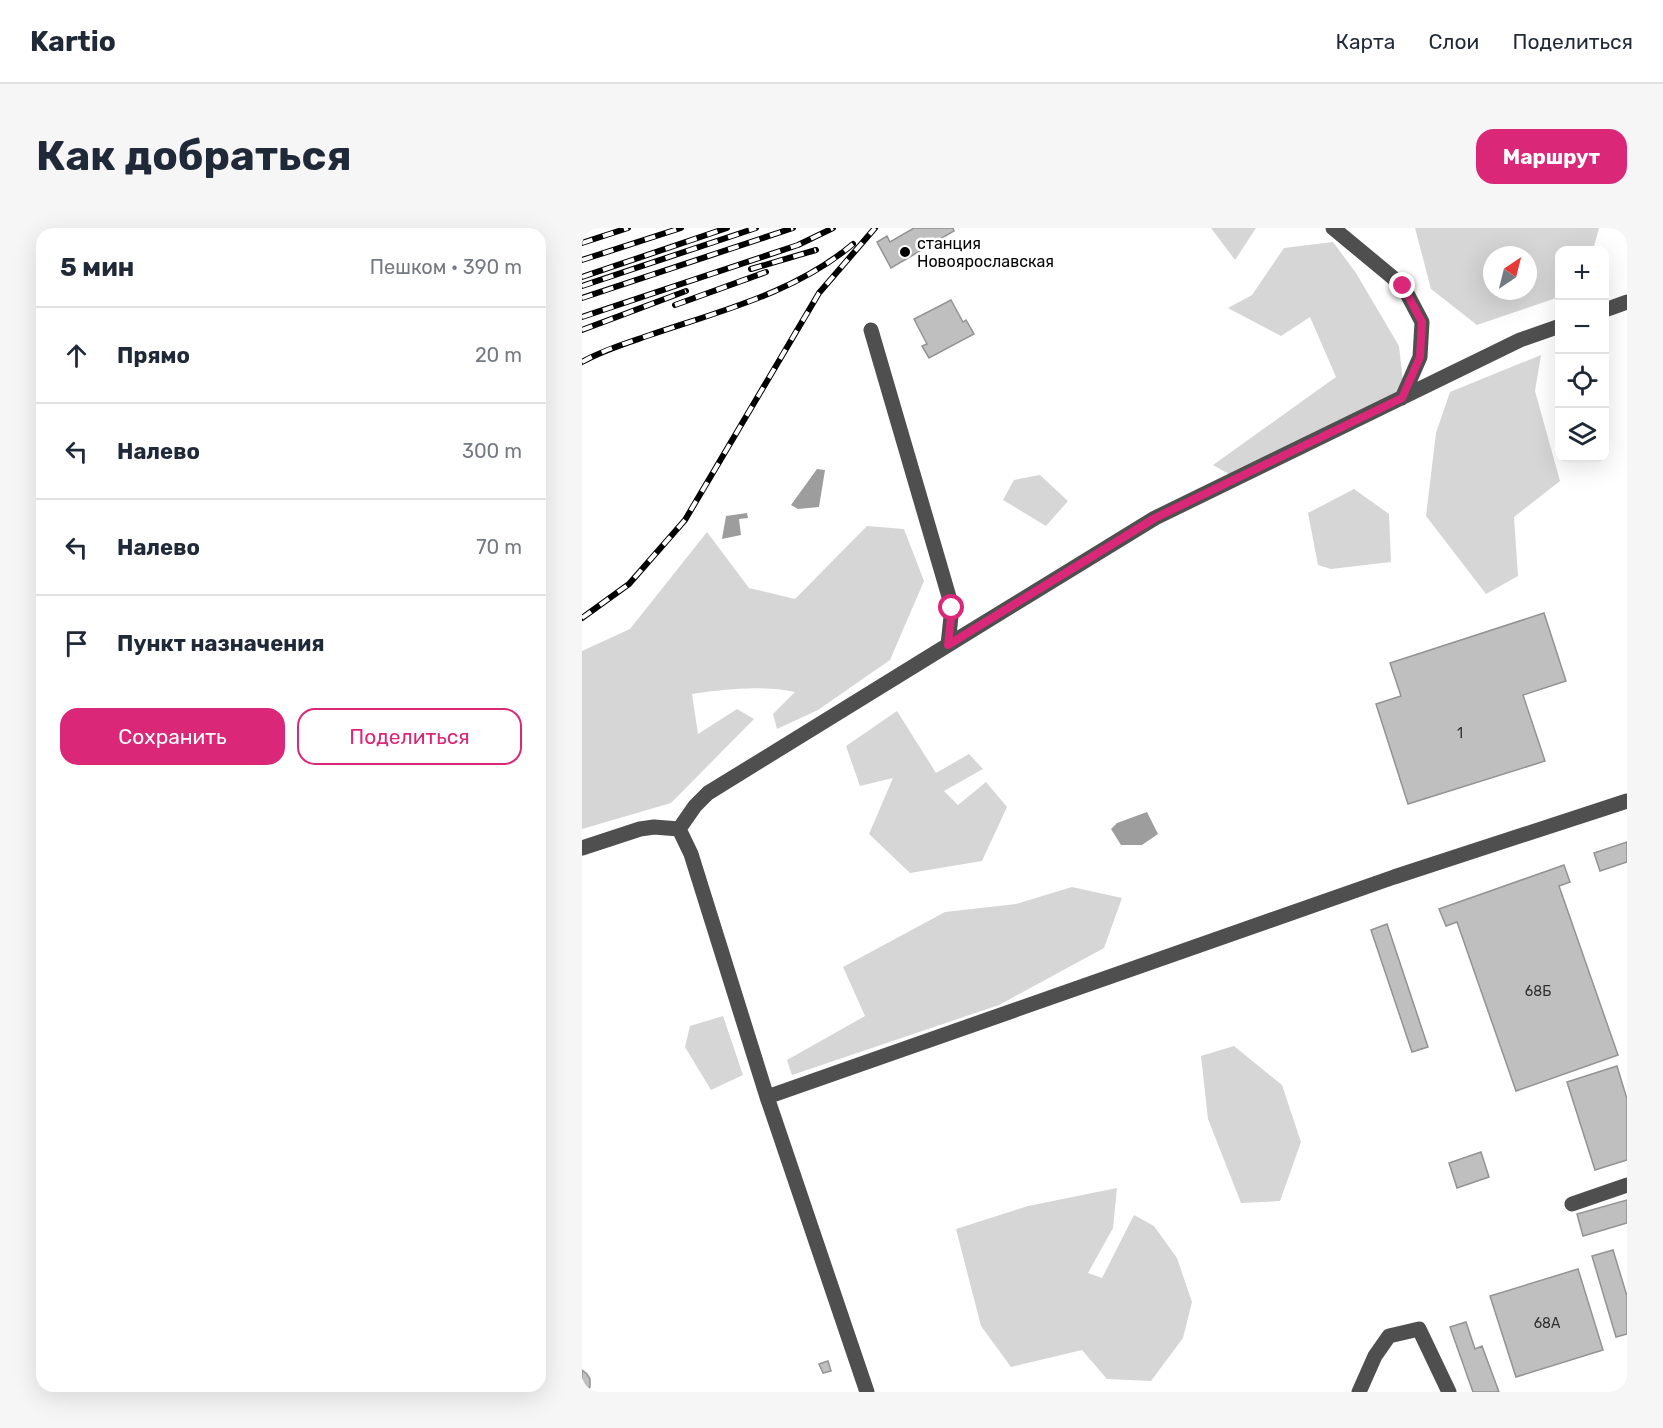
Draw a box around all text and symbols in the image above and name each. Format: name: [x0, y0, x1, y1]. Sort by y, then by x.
text: Kartio: [30, 25, 116, 58]
text: Карта: [1335, 29, 1395, 54]
text: Слои: [1428, 29, 1479, 54]
text: Поделиться: [1512, 29, 1633, 54]
button: Маршрут: [1476, 129, 1627, 184]
text: Как добраться: [36, 131, 352, 181]
place label: станция Новоярославская: [917, 234, 1054, 271]
marker: станция Новоярославская: [898, 245, 912, 259]
north arrow: [1483, 246, 1537, 300]
map controls: [1555, 246, 1609, 462]
button: +: [1555, 246, 1609, 300]
text: 5 мин: [60, 252, 134, 283]
text: Пешком · 390 m: [370, 255, 522, 279]
route end: [1389, 272, 1415, 298]
button: −: [1555, 300, 1609, 354]
icon: ahead: [60, 339, 93, 372]
text: Прямо: [117, 342, 190, 369]
text: 20 m: [475, 343, 522, 367]
button: locate: [1555, 354, 1609, 408]
button: layers: [1555, 408, 1609, 462]
icon: left: [60, 435, 93, 468]
text: Налево: [117, 438, 200, 465]
text: 300 m: [462, 439, 522, 463]
icon: left: [60, 531, 93, 564]
text: Налево: [117, 534, 200, 561]
text: 70 m: [476, 535, 522, 559]
route start: [938, 594, 964, 620]
icon: arrive: [60, 627, 93, 660]
text: Пункт назначения: [117, 630, 325, 657]
button: Сохранить: [60, 708, 285, 765]
button: Поделиться: [297, 708, 522, 765]
house number: 1: [1457, 725, 1463, 742]
house number: 68Б: [1525, 983, 1551, 1000]
house number: 68А: [1534, 1315, 1561, 1332]

